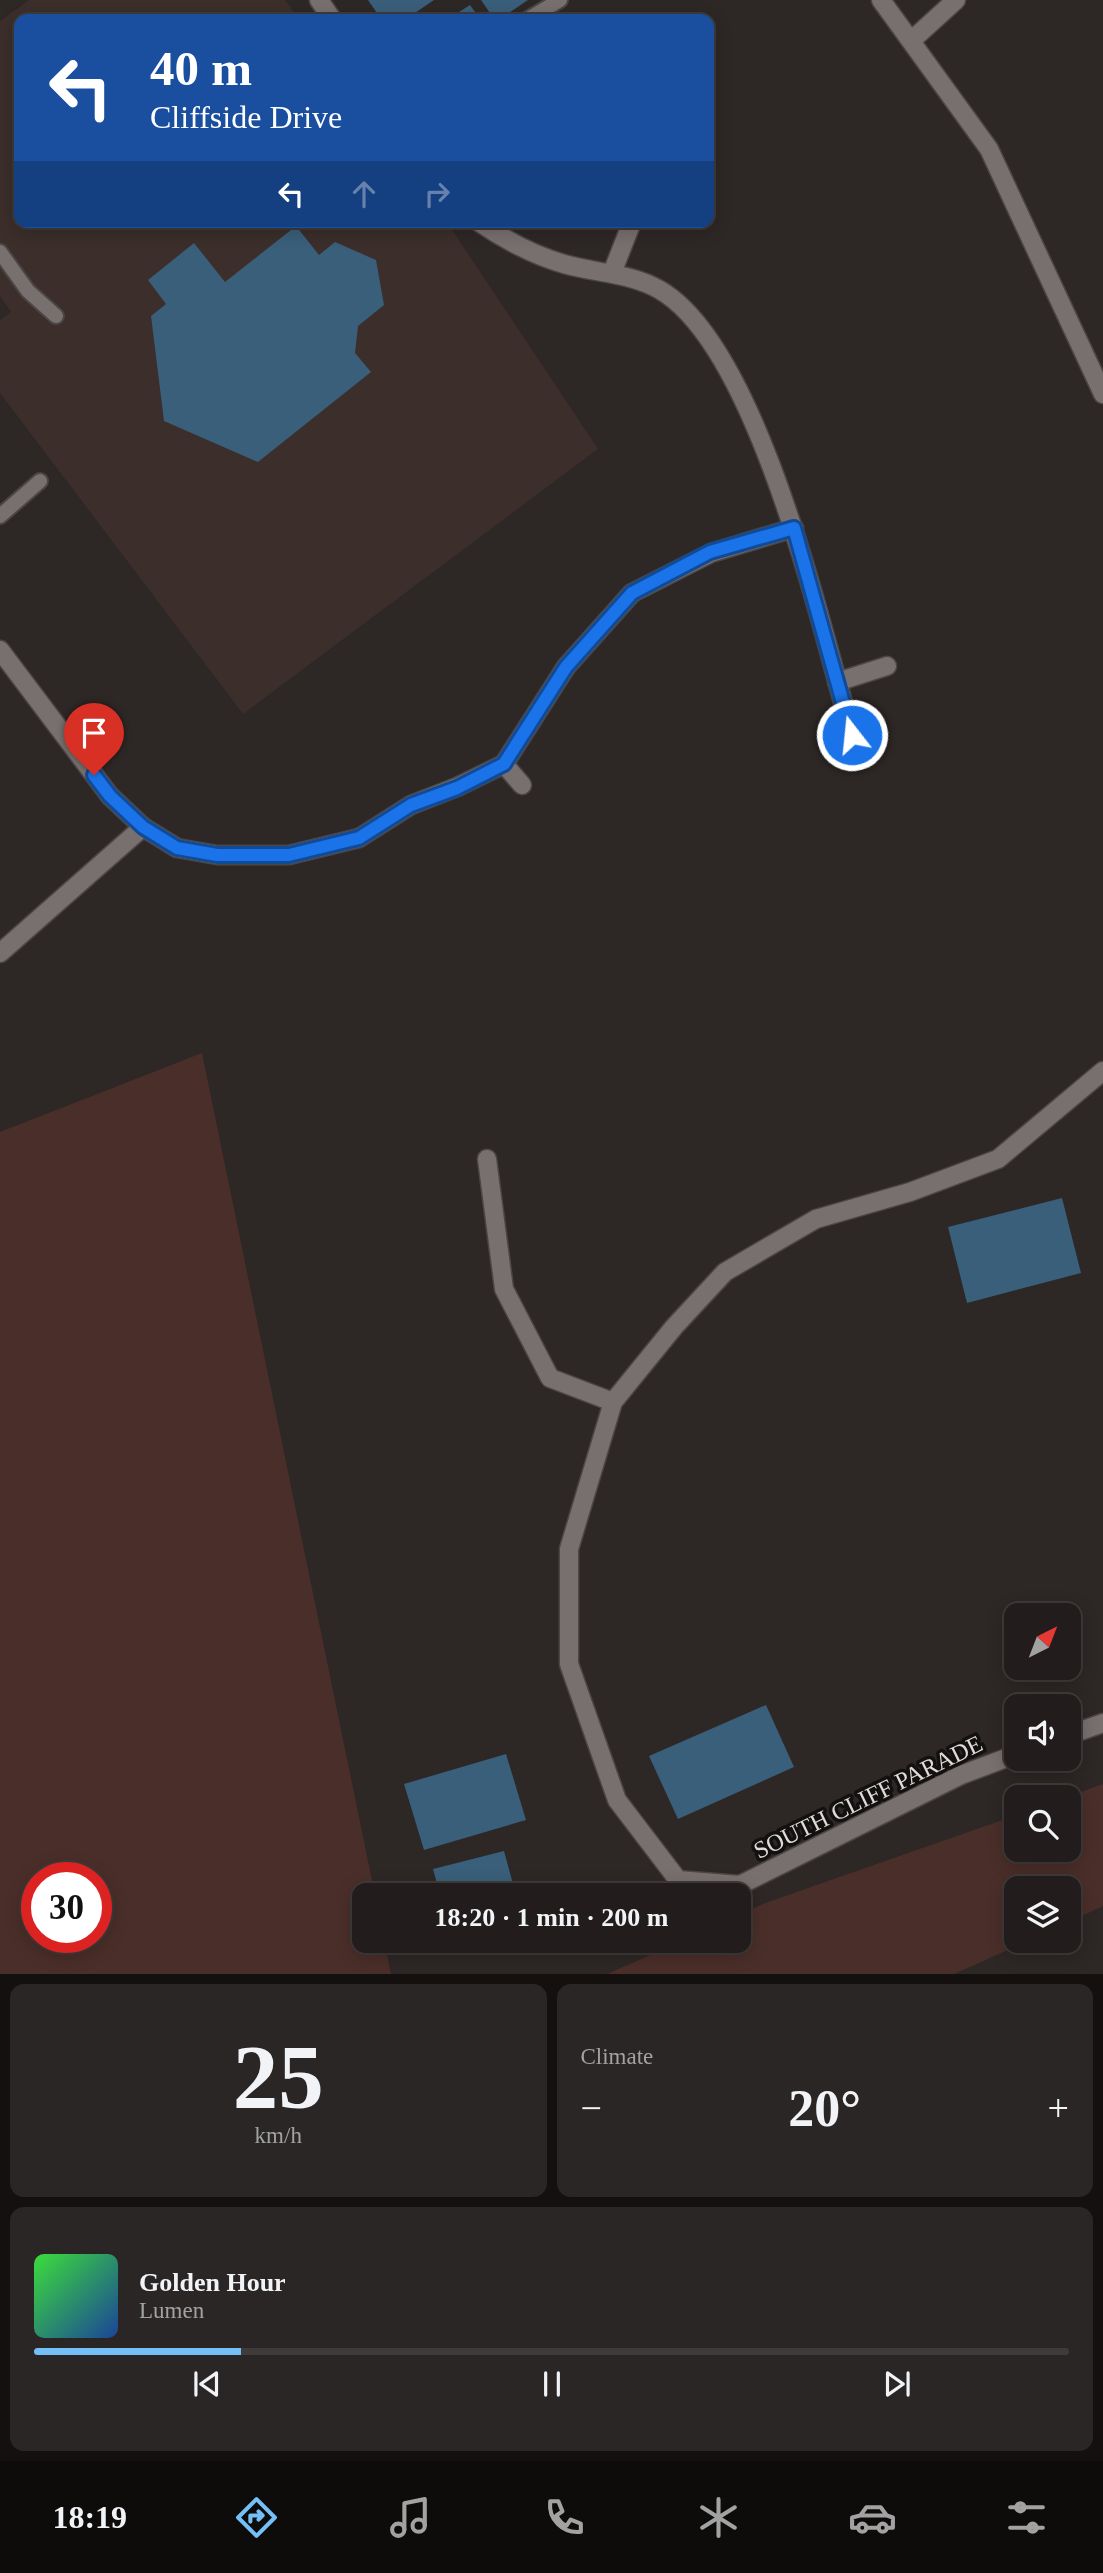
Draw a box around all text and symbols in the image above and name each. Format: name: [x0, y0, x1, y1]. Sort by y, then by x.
text: 40 m: [150, 41, 252, 96]
icon: left: [35, 42, 126, 133]
text: Cliffside Drive: [150, 99, 342, 135]
icon: left: [272, 175, 310, 213]
icon: ahead: [345, 175, 383, 213]
icon: right: [418, 175, 456, 213]
position arrow: [815, 698, 889, 772]
pin: [64, 703, 124, 775]
icon: arrive: [75, 714, 113, 752]
north arrow: [1004, 1603, 1082, 1680]
map controls: [1004, 1603, 1081, 1953]
button: sound: [1004, 1694, 1081, 1771]
street label: SOUTH CLIFF PARADE: [749, 1730, 987, 1864]
button: search: [1004, 1785, 1081, 1862]
speed limit sign: 30: [21, 1862, 112, 1953]
button: layers: [1004, 1876, 1081, 1953]
text: 18:20 · 1 min · 200 m: [435, 1903, 669, 1932]
text: 25: [233, 2027, 324, 2128]
text: Climate: [581, 2044, 653, 2069]
text: 20°: [788, 2080, 861, 2137]
text: −: [581, 2087, 602, 2129]
text: +: [1048, 2087, 1069, 2129]
text: km/h: [255, 2123, 302, 2148]
text: Golden Hour: [139, 2268, 286, 2297]
text: Lumen: [139, 2298, 204, 2323]
icon: previous: [188, 2365, 226, 2403]
icon: pause: [533, 2365, 571, 2403]
icon: next: [878, 2365, 916, 2403]
icon: directions: [232, 2493, 281, 2542]
icon: music: [386, 2493, 435, 2542]
icon: phone: [540, 2493, 589, 2542]
icon: climate: [694, 2493, 743, 2542]
icon: car: [848, 2493, 897, 2542]
icon: filters: [1002, 2493, 1051, 2542]
text: 18:19: [52, 2499, 127, 2535]

